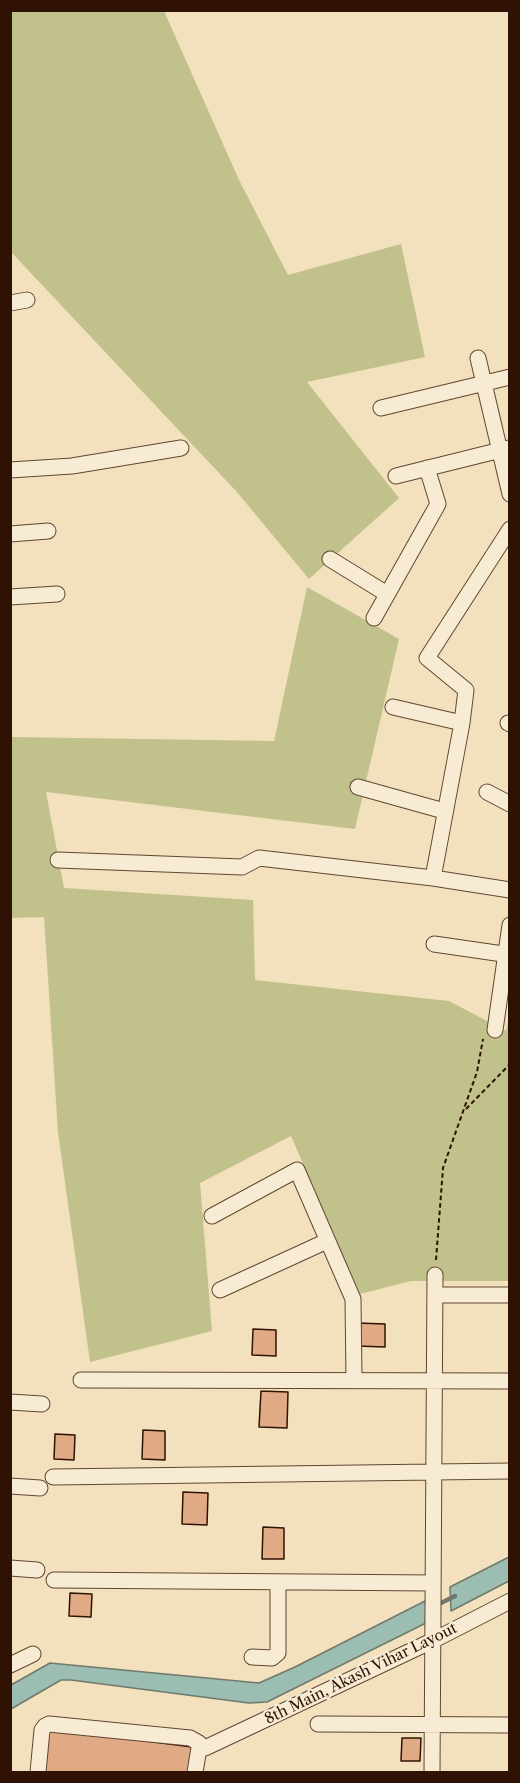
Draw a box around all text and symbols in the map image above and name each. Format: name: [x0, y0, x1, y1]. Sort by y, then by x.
street label: 8th Main, Akash Vihar Layout: [262, 1619, 460, 1729]

